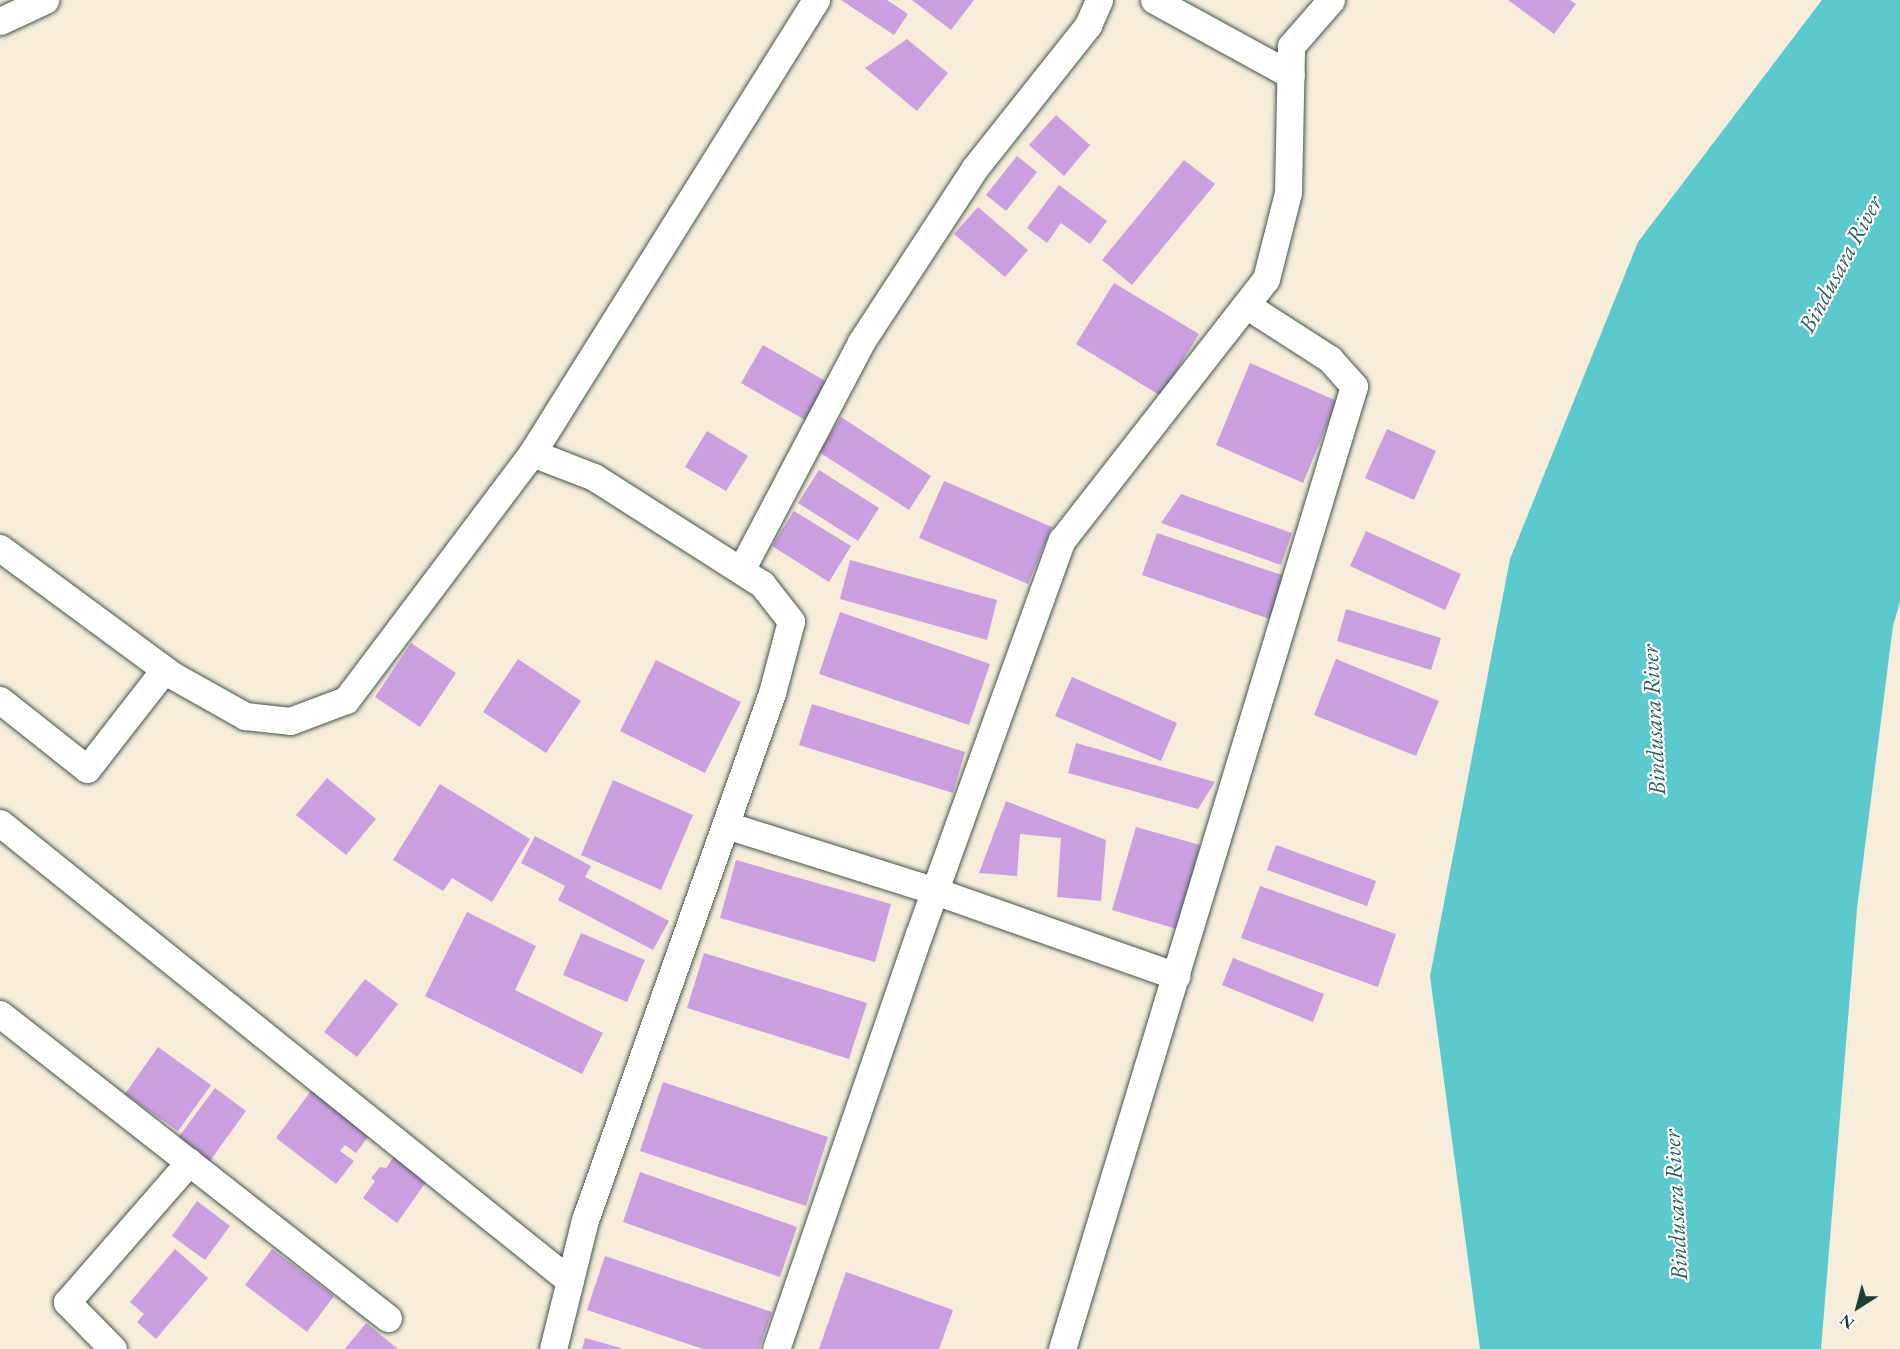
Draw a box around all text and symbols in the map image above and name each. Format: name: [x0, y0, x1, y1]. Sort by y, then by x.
water label: Bindusara River: [1792, 191, 1888, 337]
water label: Bindusara River: [1635, 644, 1671, 796]
water label: Bindusara River: [1657, 1129, 1693, 1281]
north arrow: [1828, 1277, 1888, 1337]
text: N: [1836, 1310, 1859, 1334]

